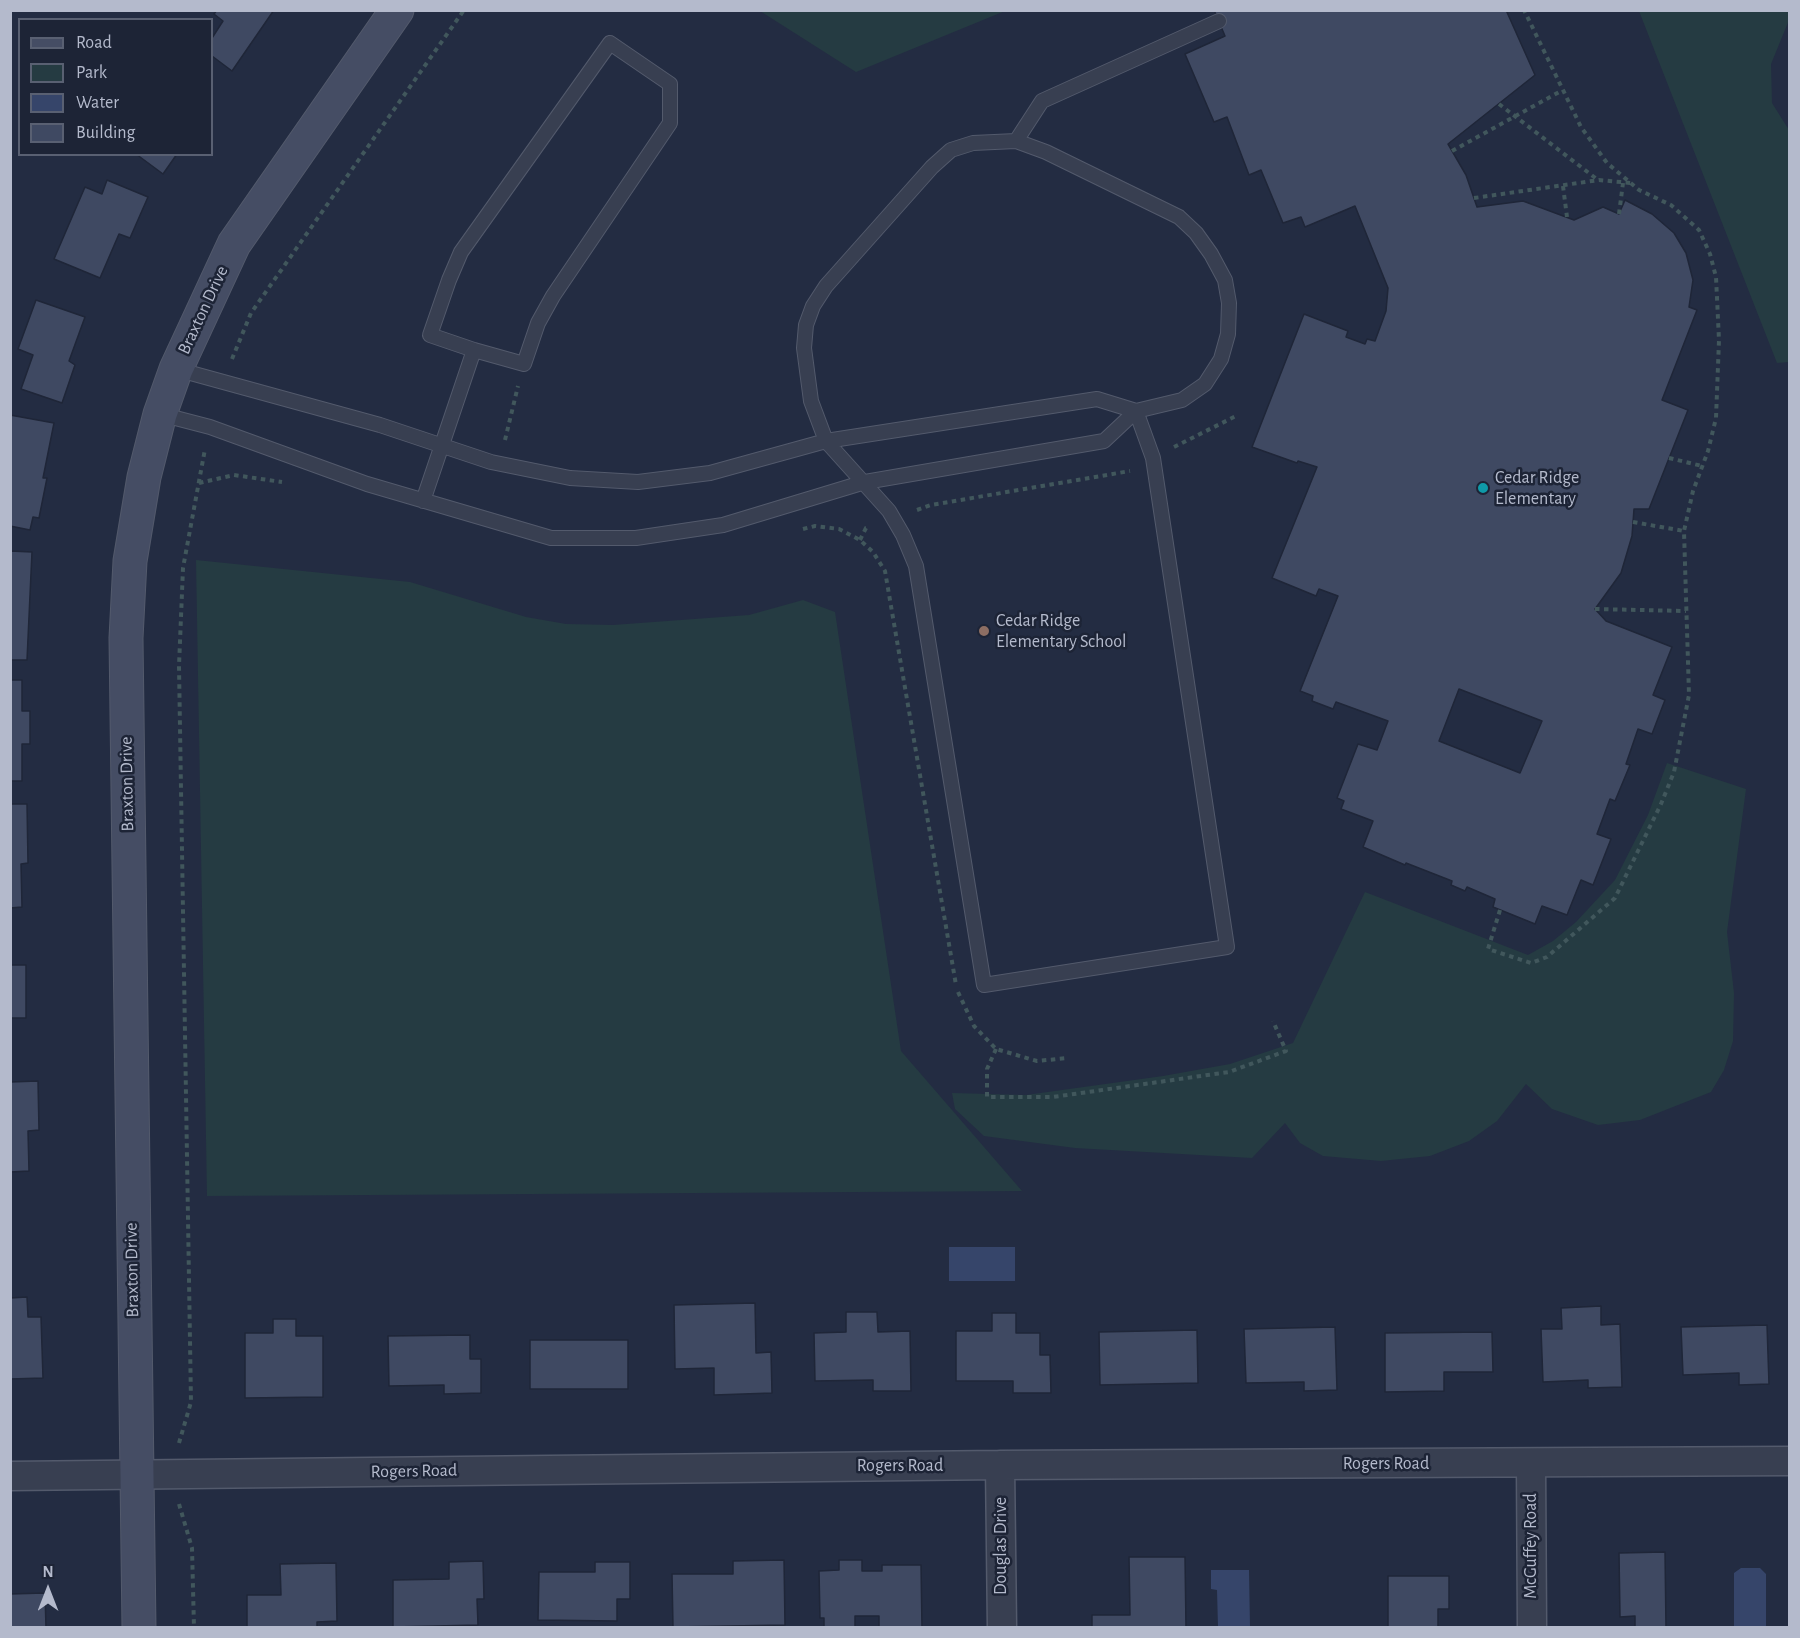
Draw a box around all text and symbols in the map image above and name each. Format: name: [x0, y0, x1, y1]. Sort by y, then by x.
legend: [18, 18, 213, 156]
text: Road: [76, 34, 112, 52]
text: Park: [76, 64, 107, 82]
text: Water: [76, 94, 119, 112]
text: Building: [76, 124, 135, 142]
street label: Braxton Drive: [173, 262, 233, 358]
place label: Cedar Ridge Elementary: [1495, 467, 1579, 510]
marker: Cedar Ridge Elementary: [1476, 481, 1490, 495]
place label: Cedar Ridge Elementary School: [996, 610, 1126, 652]
marker: Cedar Ridge Elementary School: [977, 624, 991, 638]
street label: Braxton Drive: [115, 736, 139, 832]
street label: Braxton Drive: [120, 1222, 144, 1318]
street label: Rogers Road: [1343, 1453, 1429, 1475]
street label: Rogers Road: [857, 1455, 943, 1477]
street label: Rogers Road: [371, 1459, 457, 1483]
street label: McGuffey Road: [1520, 1493, 1542, 1599]
street label: Douglas Drive: [990, 1497, 1012, 1595]
north arrow: [18, 1560, 78, 1620]
text: N: [42, 1564, 54, 1580]

